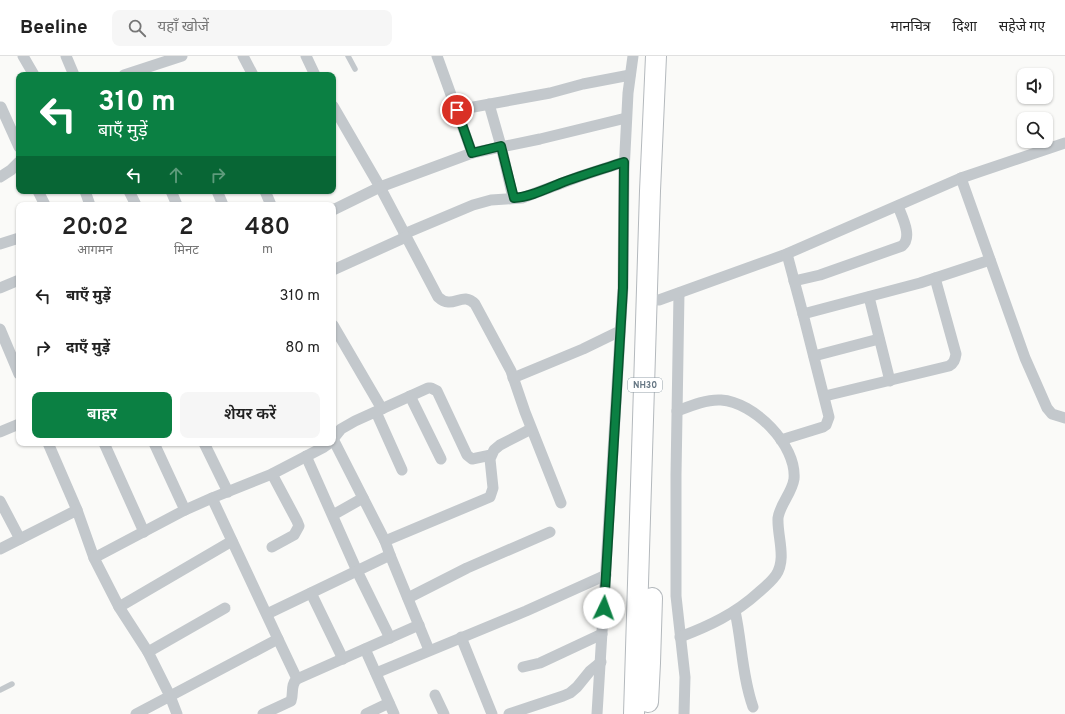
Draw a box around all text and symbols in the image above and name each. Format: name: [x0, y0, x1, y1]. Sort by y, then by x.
search box: [112, 10, 392, 46]
text: Beeline: [20, 16, 88, 40]
icon: search: [126, 17, 148, 39]
text: यहाँ खोजें: [158, 18, 209, 37]
text: मानचित्र: [891, 19, 931, 36]
text: दिशा: [953, 19, 977, 36]
text: सहेजे गए: [999, 19, 1045, 36]
map controls: [1017, 68, 1053, 148]
button: sound: [1017, 68, 1053, 104]
text: 310 m: [98, 85, 176, 121]
icon: left: [32, 88, 84, 140]
pin: [440, 93, 474, 127]
icon: arrive: [446, 99, 468, 121]
button: search: [1017, 112, 1053, 148]
text: बाएँ मुड़ें: [98, 120, 148, 143]
icon: left: [123, 164, 145, 186]
icon: ahead: [165, 164, 187, 186]
icon: right: [207, 164, 229, 186]
text: 20:02: [62, 213, 128, 243]
text: 2: [179, 213, 194, 243]
text: 480: [245, 213, 290, 243]
text: m: [262, 242, 273, 258]
text: आगमन: [77, 243, 113, 259]
text: मिनट: [174, 243, 199, 259]
icon: left: [32, 285, 54, 307]
text: बाएँ मुड़ें: [66, 287, 111, 306]
text: 310 m: [280, 287, 320, 306]
icon: right: [32, 337, 54, 359]
text: दाएँ मुड़ें: [66, 339, 110, 358]
text: 80 m: [285, 339, 320, 358]
road number: NH30: [628, 378, 662, 392]
button: बाहर: [32, 392, 172, 438]
button: शेयर करें: [180, 392, 320, 438]
position arrow: [583, 587, 625, 629]

